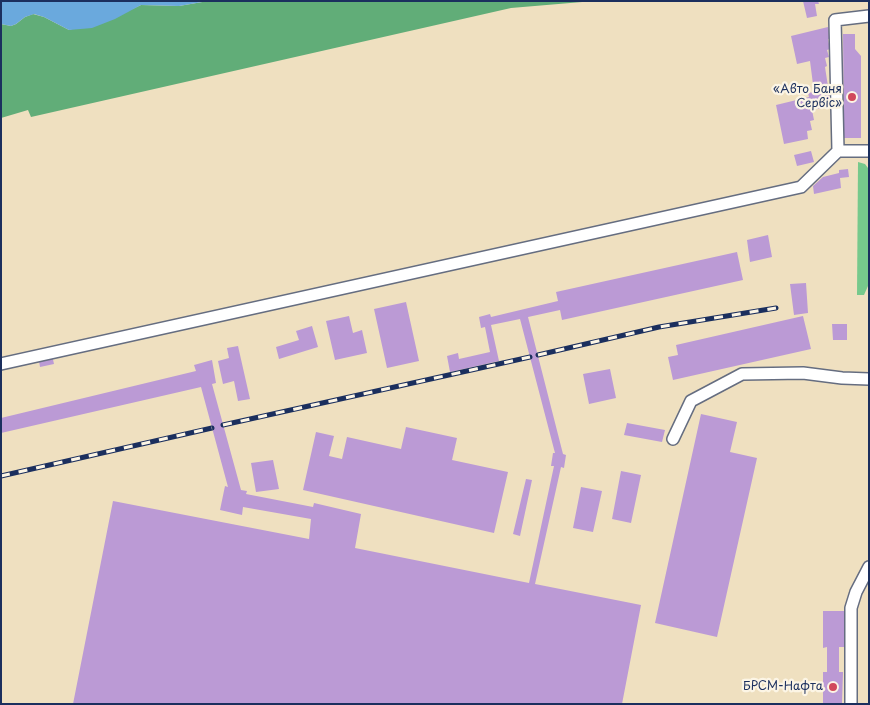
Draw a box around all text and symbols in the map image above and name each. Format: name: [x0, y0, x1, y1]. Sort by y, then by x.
place label: «Авто Баня Сервіс»: [773, 83, 842, 111]
marker: «Авто Баня Сервіс»: [846, 91, 858, 103]
place label: БРСМ-Нафта: [743, 680, 823, 694]
marker: БРСМ-Нафта: [827, 681, 839, 693]

